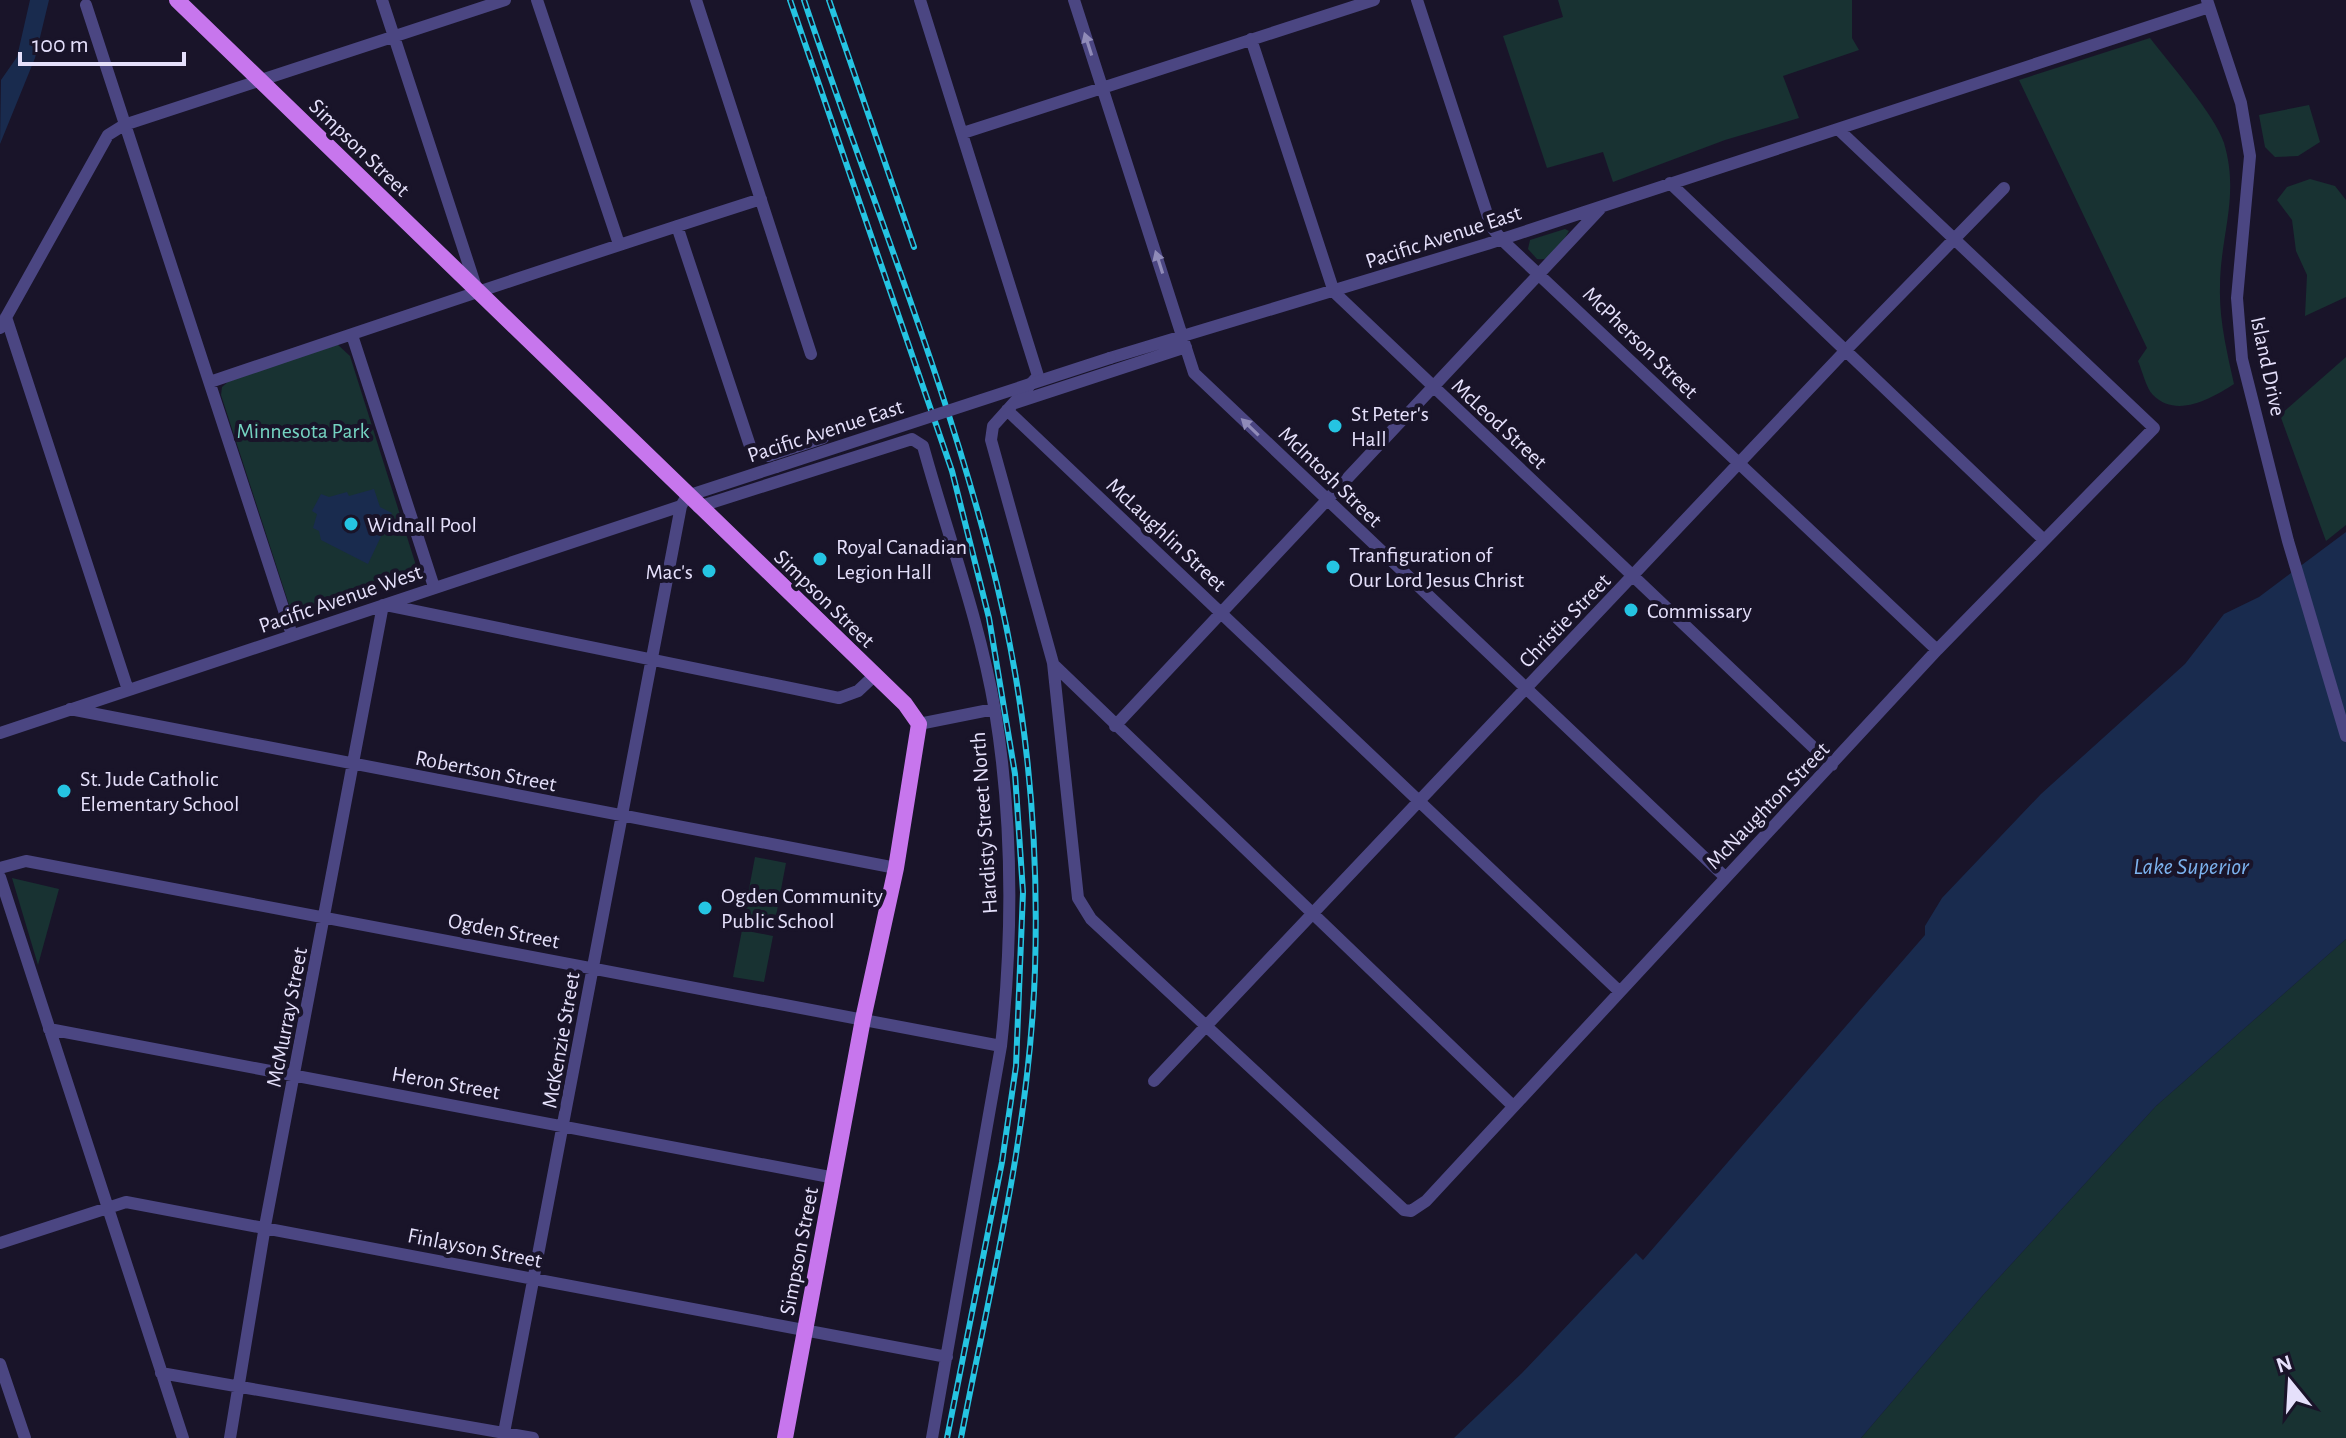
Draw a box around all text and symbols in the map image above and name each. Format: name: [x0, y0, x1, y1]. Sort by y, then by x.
scale bar: [20, 16, 184, 66]
one-way arrow: [1081, 31, 1094, 55]
text: 100 m: [32, 33, 89, 57]
street label: Simpson Street: [305, 95, 414, 201]
street label: Pacific Avenue East: [1363, 201, 1524, 273]
one-way arrow: [1152, 249, 1165, 273]
street label: McPherson Street: [1579, 283, 1702, 403]
street label: Island Drive: [2247, 314, 2289, 418]
street label: McLeod Street: [1447, 374, 1551, 473]
street label: Pacific Avenue East: [745, 395, 906, 467]
place label: St Peter's Hall: [1351, 403, 1429, 450]
marker: St Peter's Hall: [1326, 417, 1344, 435]
one-way arrow: [1241, 418, 1260, 437]
park label: Minnesota Park: [236, 420, 370, 442]
street label: McIntosh Street: [1274, 422, 1386, 531]
street label: McLaughlin Street: [1102, 474, 1230, 596]
place label: Widnall Pool: [367, 514, 477, 536]
marker: Widnall Pool: [342, 515, 360, 533]
place label: Royal Canadian Legion Hall: [836, 536, 967, 583]
place label: Tranfiguration of Our Lord Jesus Christ: [1349, 544, 1524, 591]
street label: Simpson Street: [770, 546, 879, 652]
marker: Royal Canadian Legion Hall: [811, 550, 829, 568]
marker: Tranfiguration of Our Lord Jesus Christ: [1324, 558, 1342, 576]
street label: Pacific Avenue West: [256, 561, 425, 637]
place label: Mac's: [645, 561, 693, 583]
marker: Mac's: [700, 562, 718, 580]
street label: Christie Street: [1515, 569, 1615, 672]
place label: Commissary: [1647, 600, 1752, 622]
marker: Commissary: [1622, 601, 1640, 619]
street label: Hardisty Street North: [967, 731, 1001, 915]
street label: McNaughton Street: [1702, 738, 1834, 873]
street label: Robertson Street: [413, 747, 558, 795]
place label: St. Jude Catholic Elementary School: [80, 768, 240, 815]
marker: St. Jude Catholic Elementary School: [55, 782, 73, 800]
water label: Lake Superior: [2133, 855, 2250, 879]
place label: Ogden Community Public School: [721, 885, 883, 932]
marker: Ogden Community Public School: [696, 899, 714, 917]
street label: Ogden Street: [446, 909, 561, 953]
street label: McMurray Street: [263, 945, 311, 1089]
street label: McKenzie Street: [538, 970, 584, 1110]
street label: Heron Street: [390, 1063, 502, 1103]
street label: Simpson Street: [776, 1185, 822, 1317]
street label: Finlayson Street: [406, 1224, 544, 1272]
north arrow: [2250, 1342, 2330, 1422]
text: N: [2273, 1351, 2295, 1377]

